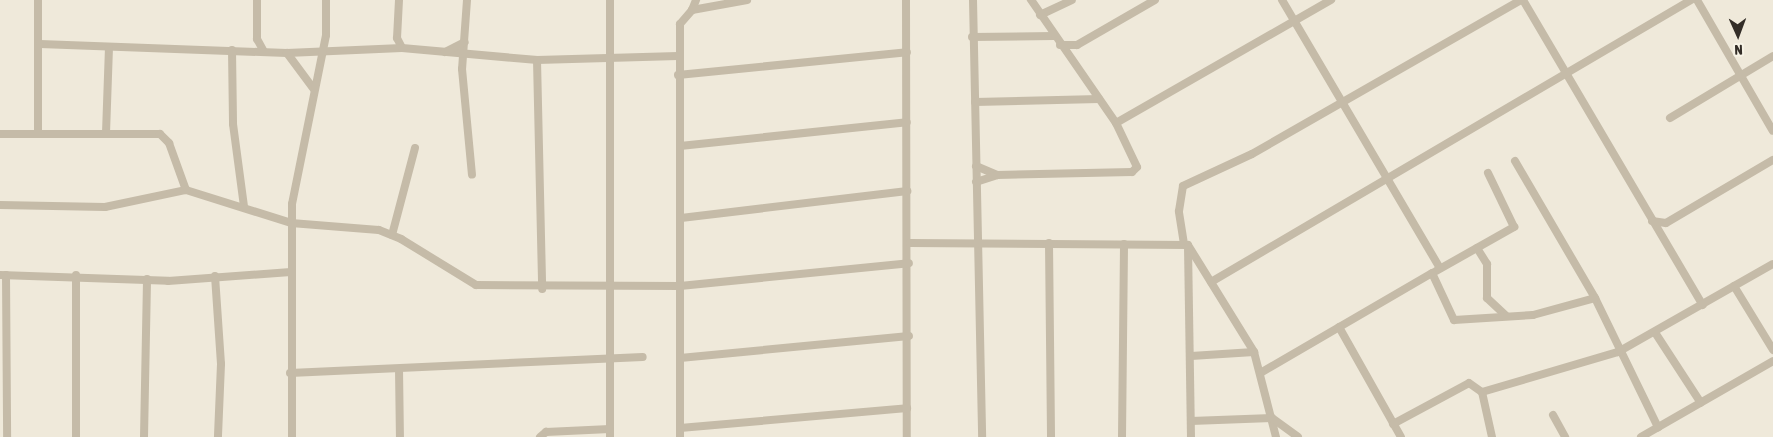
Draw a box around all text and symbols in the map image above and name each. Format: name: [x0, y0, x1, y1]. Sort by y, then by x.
north arrow: [1713, 10, 1763, 60]
text: N: [1734, 42, 1743, 58]

